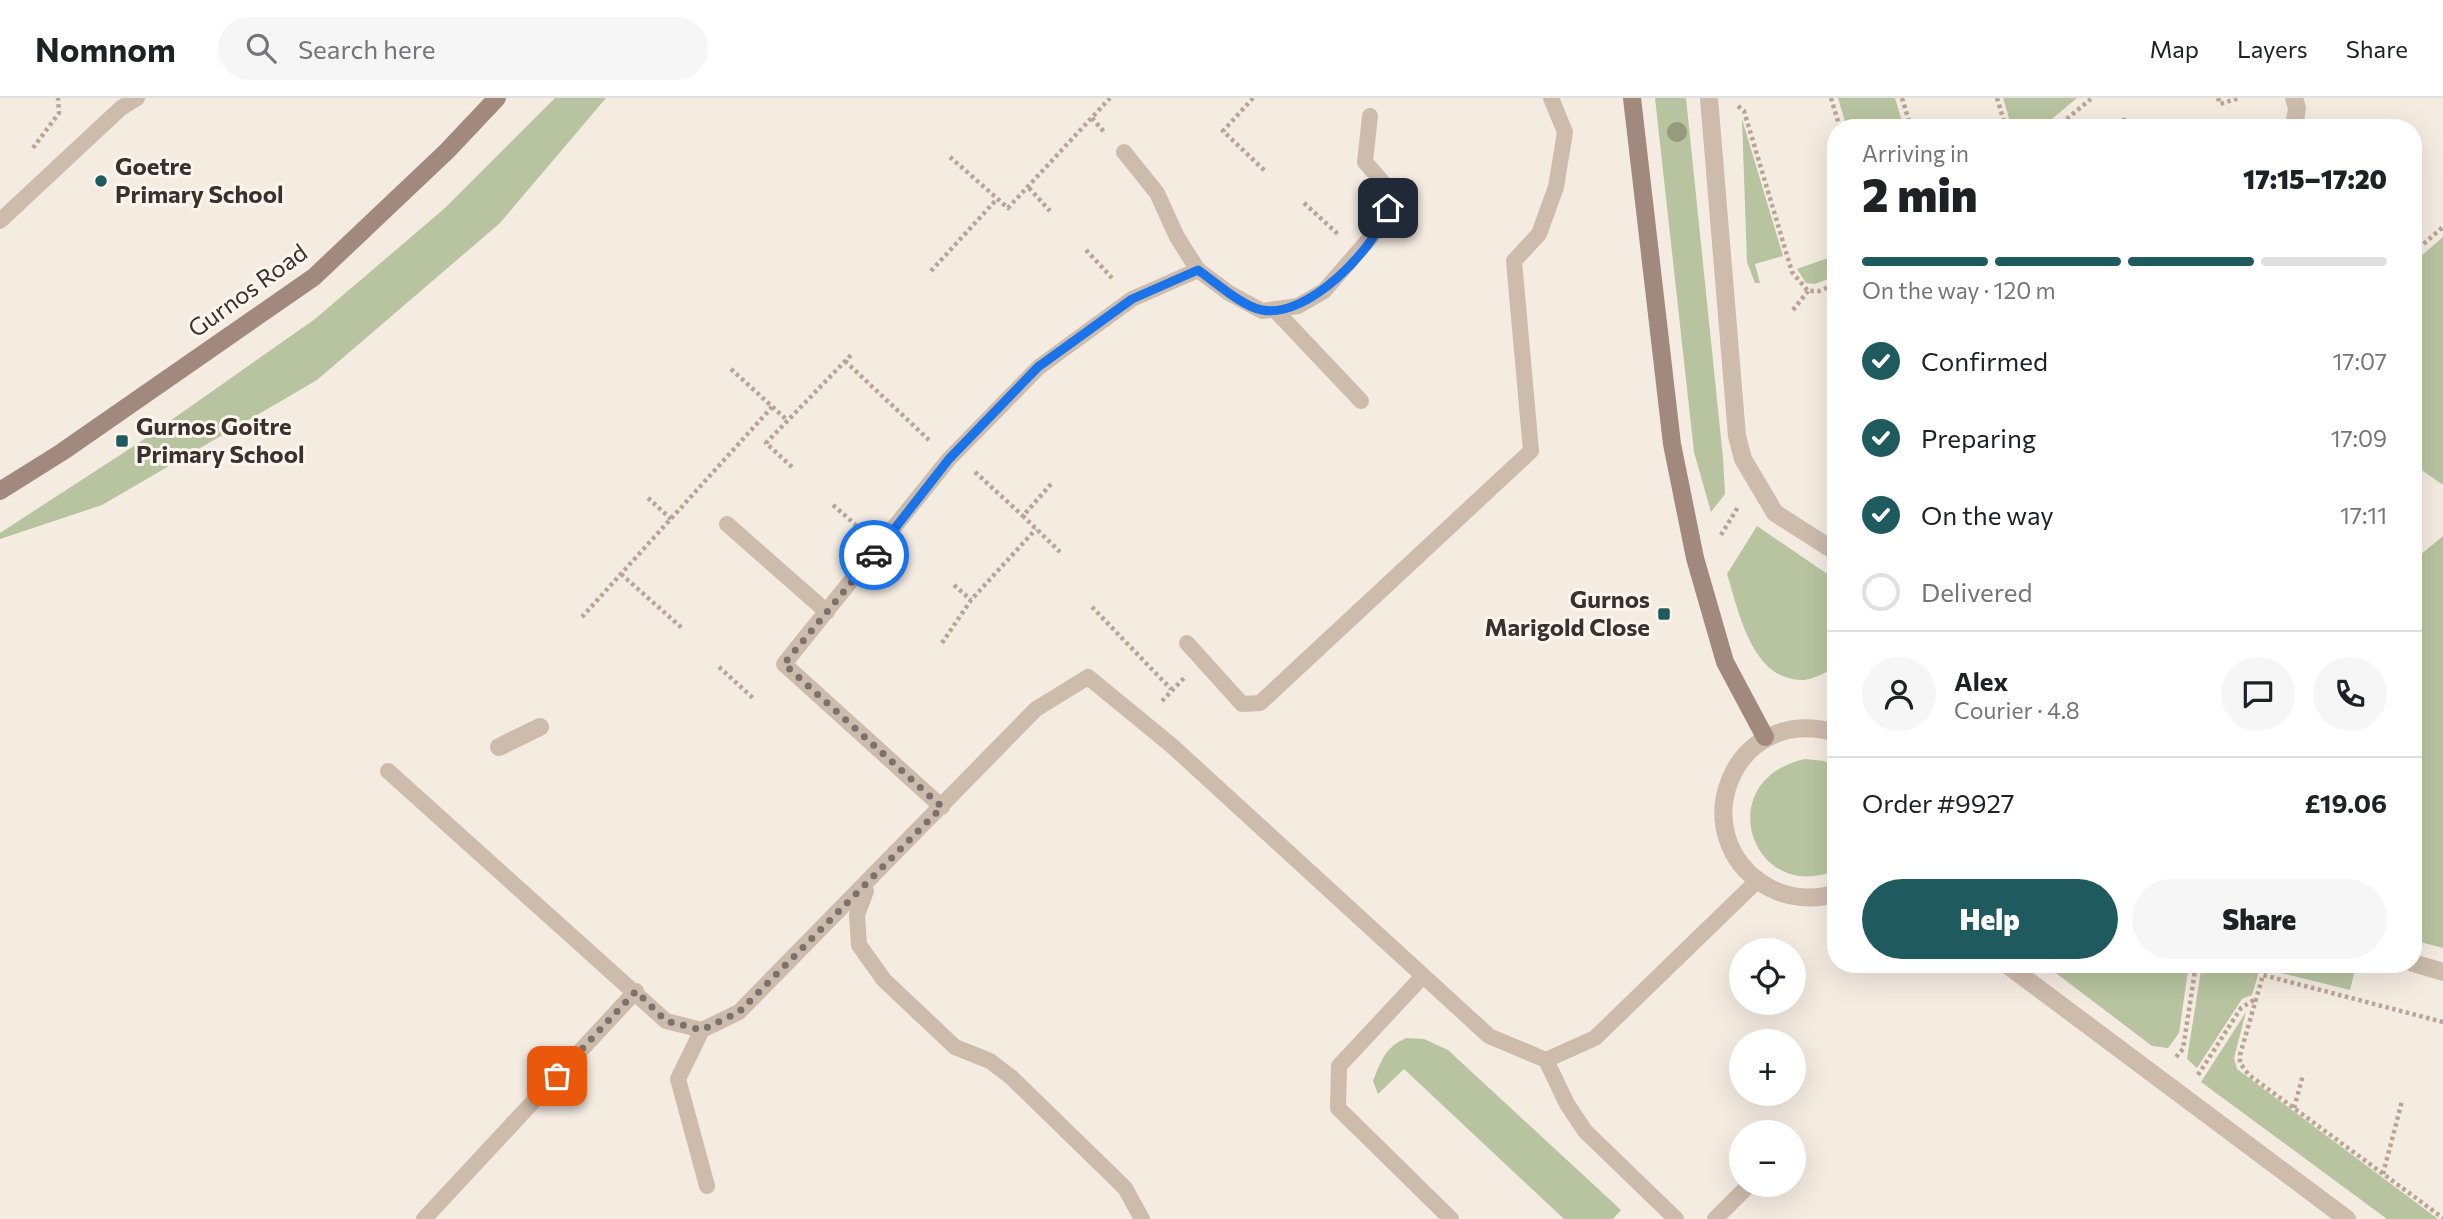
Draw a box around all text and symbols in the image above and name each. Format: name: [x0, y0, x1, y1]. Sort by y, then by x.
search box: [218, 17, 708, 80]
text: Nomnom: [35, 28, 176, 69]
icon: search: [242, 29, 280, 67]
text: Search here: [298, 33, 435, 64]
text: Map: [2150, 34, 2199, 63]
text: Layers: [2237, 34, 2308, 63]
text: Share: [2346, 34, 2408, 63]
text: Arriving in: [1862, 139, 1969, 167]
place label: Goetre Primary School: [115, 151, 284, 208]
text: 17:15–17:20: [2243, 163, 2387, 194]
text: 2 min: [1862, 165, 1978, 221]
marker: Goetre Primary School: [93, 173, 109, 189]
pin: [1358, 178, 1418, 238]
icon: home: [1369, 189, 1407, 227]
street label: Gurnos Road: [182, 237, 312, 343]
text: On the way · 120 m: [1862, 276, 2056, 304]
icon: check: [1862, 342, 1900, 380]
text: Confirmed: [1921, 345, 2048, 376]
text: 17:07: [2333, 347, 2387, 375]
place label: Gurnos Goitre Primary School: [136, 411, 305, 468]
icon: check: [1862, 419, 1900, 457]
text: Preparing: [1921, 422, 2036, 453]
text: 17:09: [2331, 424, 2387, 452]
marker: Gurnos Goitre Primary School: [114, 433, 130, 449]
icon: check: [1862, 496, 1900, 534]
text: On the way: [1921, 499, 2054, 530]
text: 17:11: [2340, 501, 2387, 529]
courier: [839, 520, 909, 590]
icon: car: [855, 536, 893, 574]
text: Delivered: [1921, 576, 2032, 607]
place label: Gurnos Marigold Close: [1485, 584, 1650, 641]
marker: Gurnos Marigold Close: [1656, 606, 1672, 622]
button: person: [1862, 657, 1936, 731]
button: chat: [2221, 657, 2295, 731]
button: phone: [2313, 657, 2387, 731]
text: Alex: [1954, 665, 2008, 696]
text: Courier · 4.8: [1954, 696, 2080, 724]
text: Order #9927: [1862, 787, 2015, 818]
text: £19.06: [2304, 787, 2387, 818]
button: Help: [1862, 879, 2118, 959]
button: Share: [2132, 879, 2387, 959]
map controls: [1729, 938, 1806, 1197]
button: locate: [1729, 938, 1806, 1015]
button: +: [1729, 1029, 1806, 1106]
pin: [527, 1046, 587, 1106]
icon: bag: [538, 1057, 576, 1095]
button: −: [1729, 1120, 1806, 1197]

